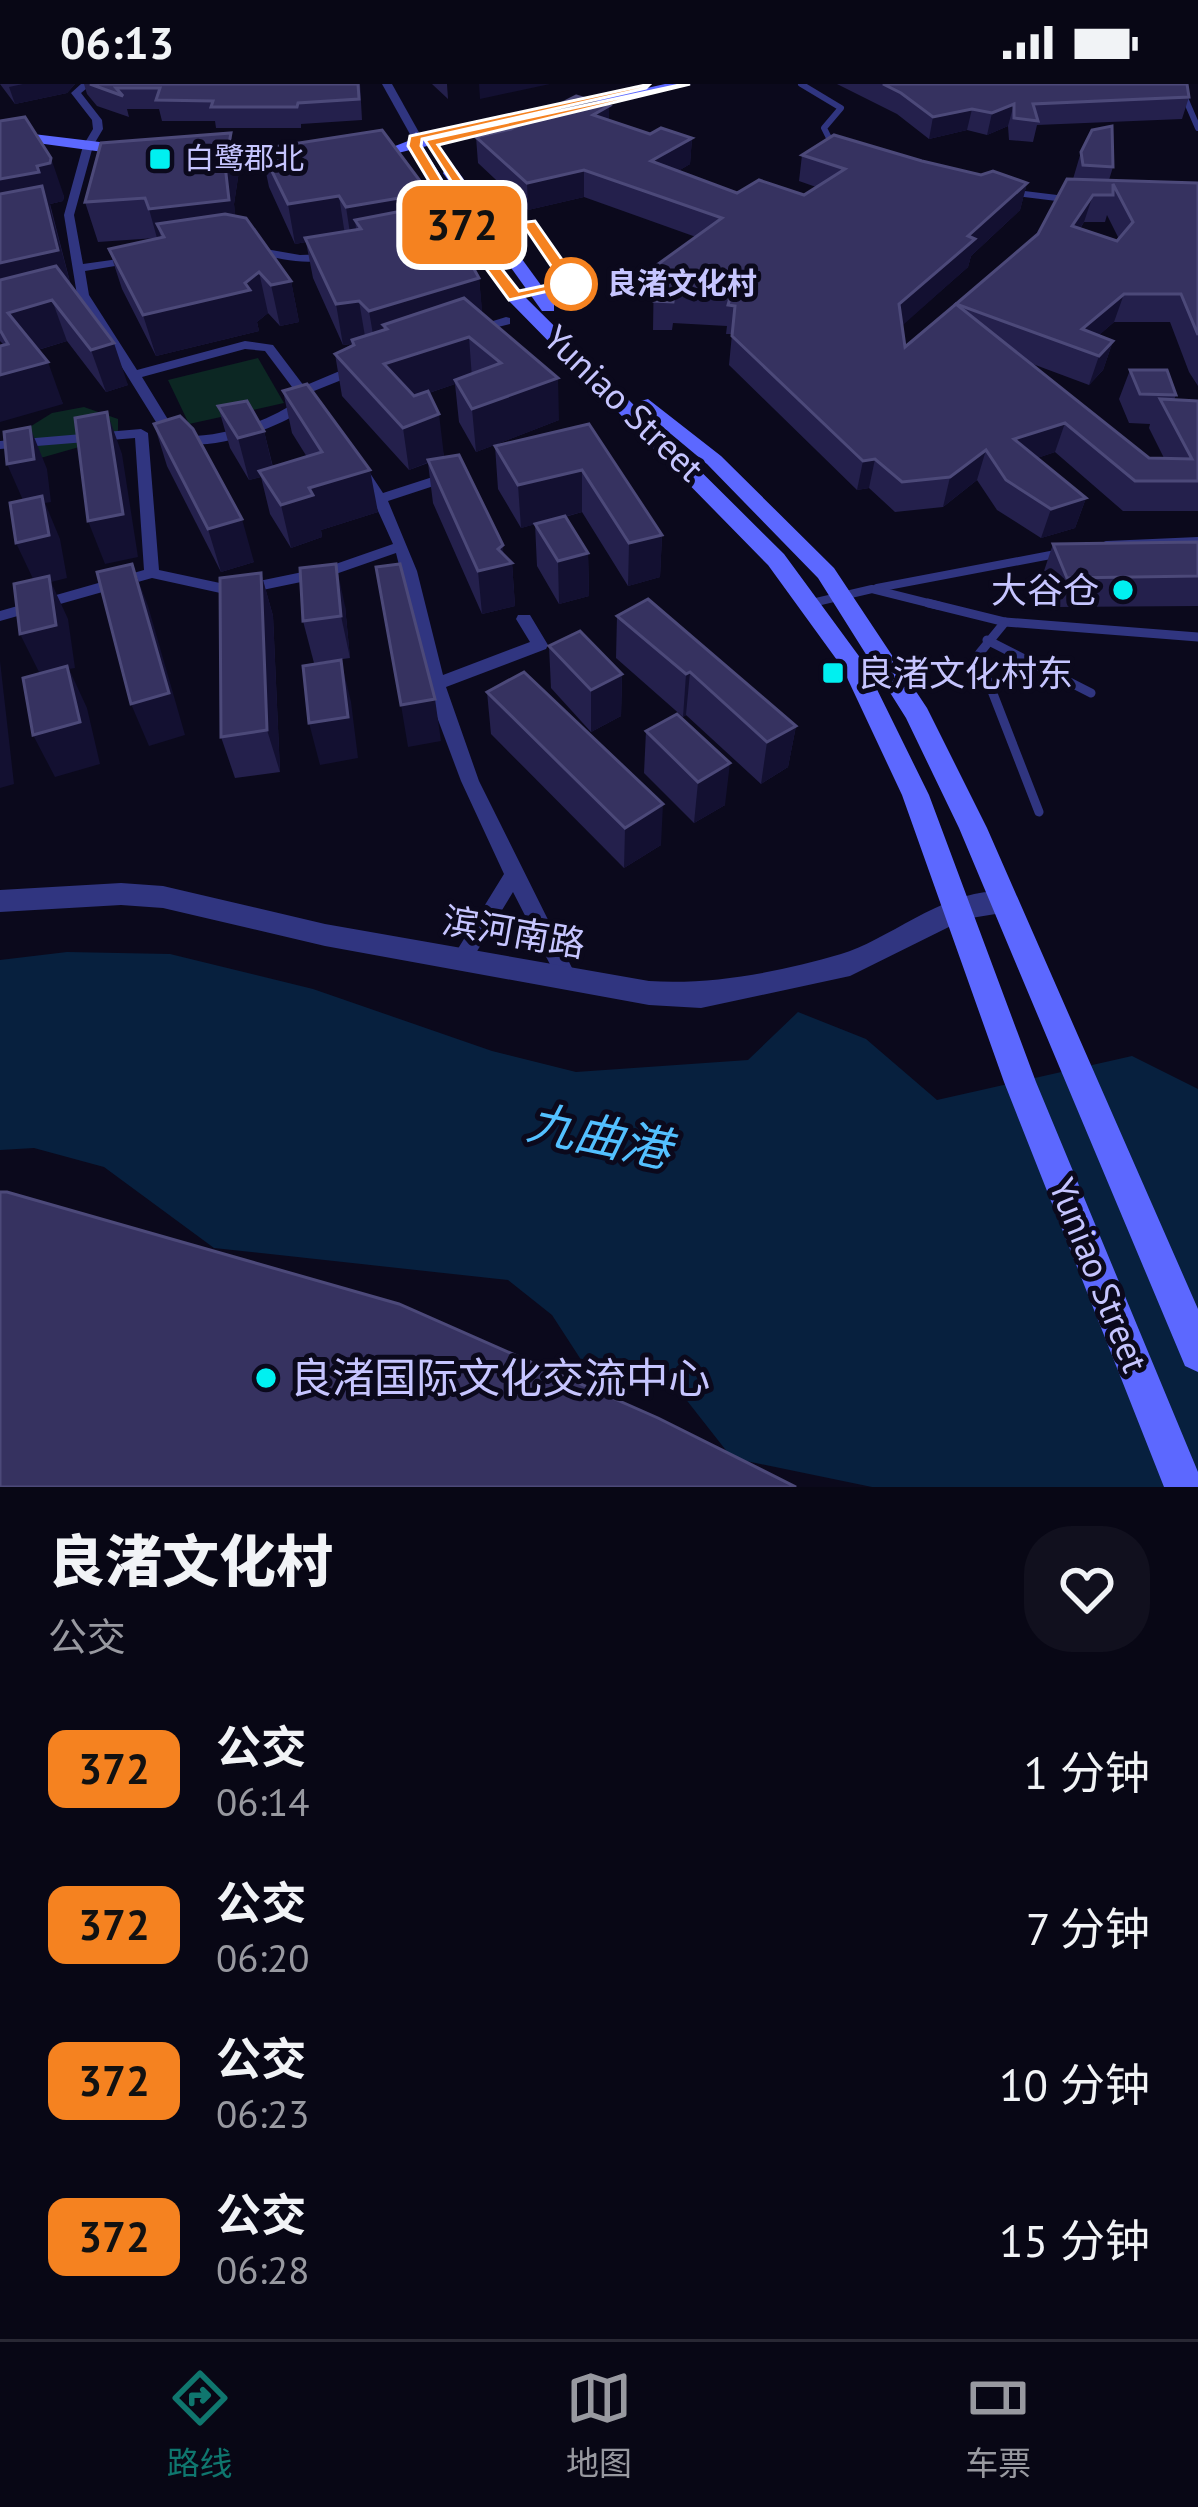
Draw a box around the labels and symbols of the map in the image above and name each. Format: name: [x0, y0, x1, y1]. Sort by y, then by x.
place label: 白鹭郡北: [184, 138, 304, 177]
marker: 白鹭郡北: [147, 146, 173, 172]
line badge: 372: [393, 186, 531, 264]
marker: 良渚文化村: [546, 259, 596, 309]
place label: 良渚文化村: [607, 263, 757, 302]
street label: Yuniao Street: [534, 315, 714, 491]
place label: 大谷仓: [991, 566, 1099, 613]
marker: 大谷仓: [1110, 577, 1136, 603]
place label: 良渚文化村东: [857, 649, 1073, 696]
marker: 良渚文化村东: [820, 660, 846, 686]
street label: 滨河南路: [439, 896, 589, 967]
water label: 九曲港: [522, 1090, 682, 1182]
street label: Yuniao Street: [1039, 1171, 1160, 1379]
place label: 良渚国际文化交流中心: [290, 1350, 710, 1405]
marker: 良渚国际文化交流中心: [253, 1365, 279, 1391]

